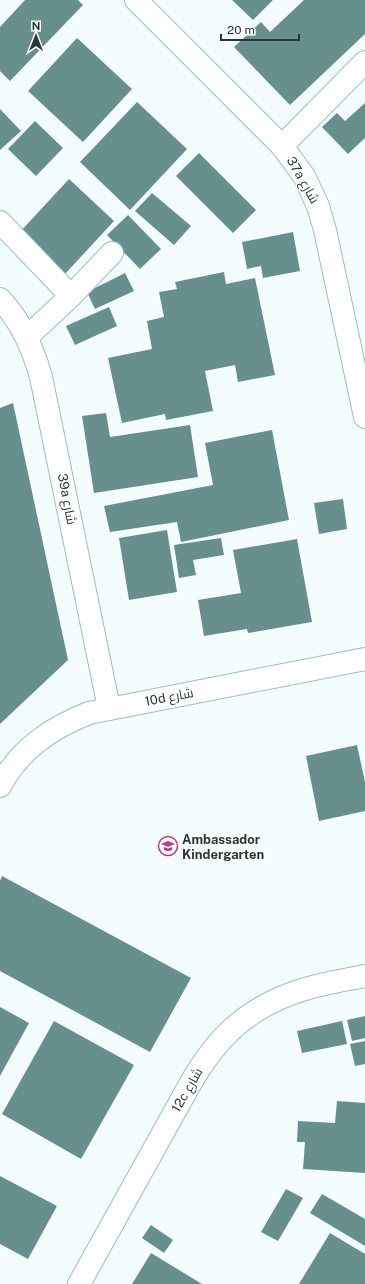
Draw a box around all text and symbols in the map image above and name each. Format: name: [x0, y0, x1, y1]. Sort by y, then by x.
north arrow: [16, 16, 56, 56]
scale bar: [221, 16, 299, 42]
text: N: [32, 20, 40, 32]
text: 20 m: [227, 23, 255, 37]
street label: 37a شارع: [283, 154, 322, 206]
street label: 39a شارع: [54, 472, 79, 526]
street label: 10d شارع: [143, 685, 195, 710]
place label: Ambassador Kindergarten: [182, 832, 264, 862]
school or university icon: Ambassador Kindergarten: [157, 835, 179, 857]
street label: 12c شارع: [168, 1065, 206, 1115]

